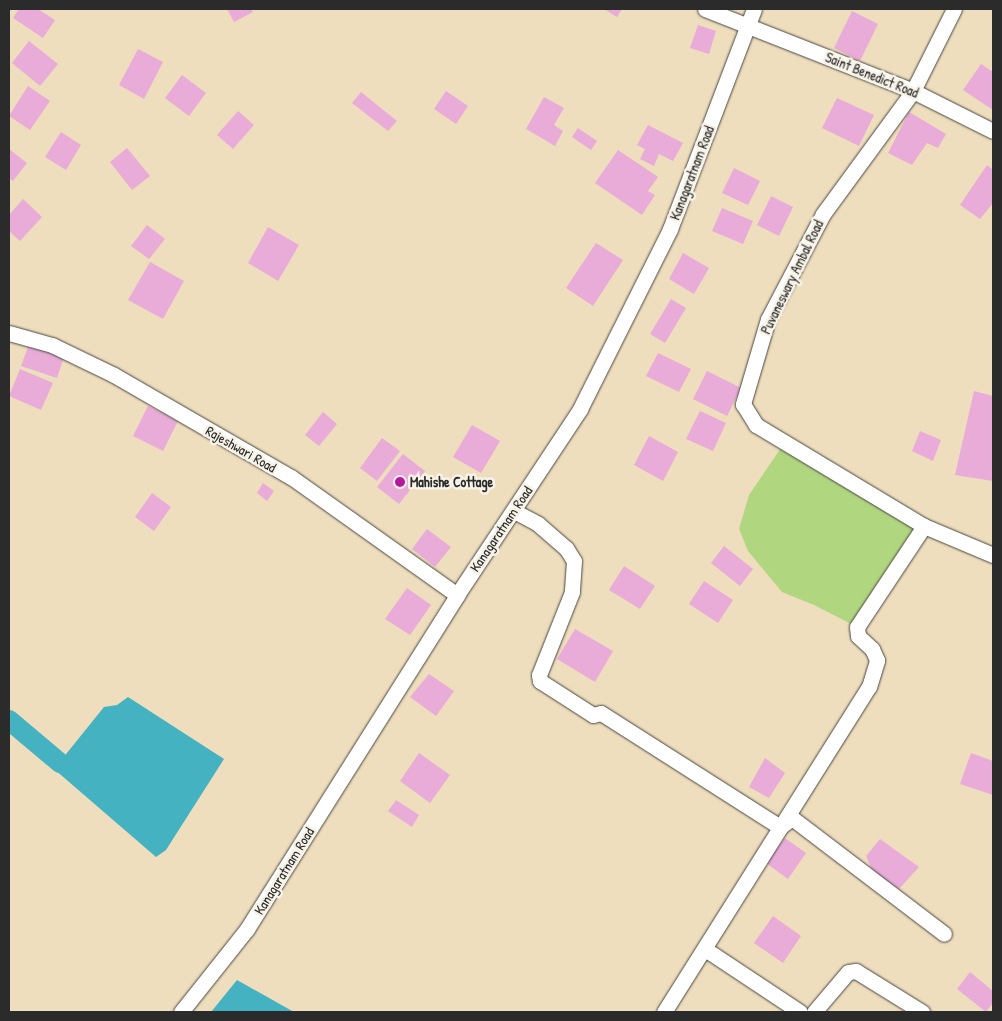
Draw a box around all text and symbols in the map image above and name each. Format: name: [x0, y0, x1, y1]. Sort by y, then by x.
street label: Saint Benedict Road: [823, 49, 921, 101]
street label: Kanagaratnam Road: [666, 124, 718, 222]
street label: Puvaneswary Ambal Road: [757, 217, 827, 337]
street label: Rajeshwari Road: [203, 422, 279, 476]
place label: Mahishe Cottage: [410, 474, 493, 490]
marker: Mahishe Cottage: [394, 476, 406, 488]
street label: Kanagaratnam Road: [466, 483, 536, 575]
street label: Kanagaratnam Road: [251, 824, 317, 918]

